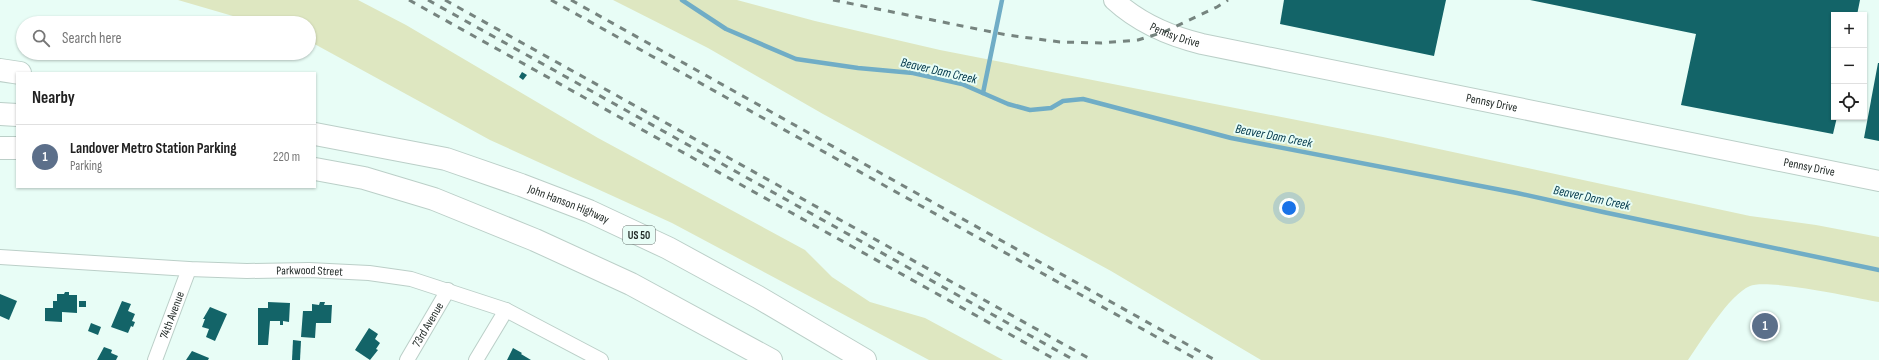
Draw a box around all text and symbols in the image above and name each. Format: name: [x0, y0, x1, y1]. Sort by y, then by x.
map controls: [1831, 12, 1867, 120]
button: +: [1831, 12, 1867, 48]
search box: [16, 16, 316, 60]
street label: Pennsy Drive: [1147, 19, 1202, 51]
icon: search: [30, 27, 52, 49]
text: Search here: [62, 29, 122, 48]
button: −: [1831, 48, 1867, 84]
water label: Beaver Dam Creek: [899, 54, 980, 88]
button: locate: [1831, 84, 1867, 120]
text: Nearby: [32, 88, 75, 108]
street label: Pennsy Drive: [1465, 91, 1519, 116]
water label: Beaver Dam Creek: [1234, 121, 1315, 151]
text: Landover Metro Station Parking: [70, 139, 237, 158]
text: 1: [42, 149, 48, 165]
text: 220 m: [273, 149, 300, 165]
street label: Pennsy Drive: [1782, 155, 1836, 180]
text: Parking: [70, 158, 102, 174]
street label: John Hanson Highway: [525, 181, 612, 227]
water label: Beaver Dam Creek: [1552, 182, 1633, 214]
your location: [1279, 198, 1299, 218]
road number: US 50: [623, 226, 655, 244]
street label: Parkwood Street: [276, 263, 344, 280]
street label: 74th Avenue: [157, 289, 188, 341]
street label: 73rd Avenue: [409, 300, 447, 350]
pin: 1: [1752, 311, 1778, 341]

